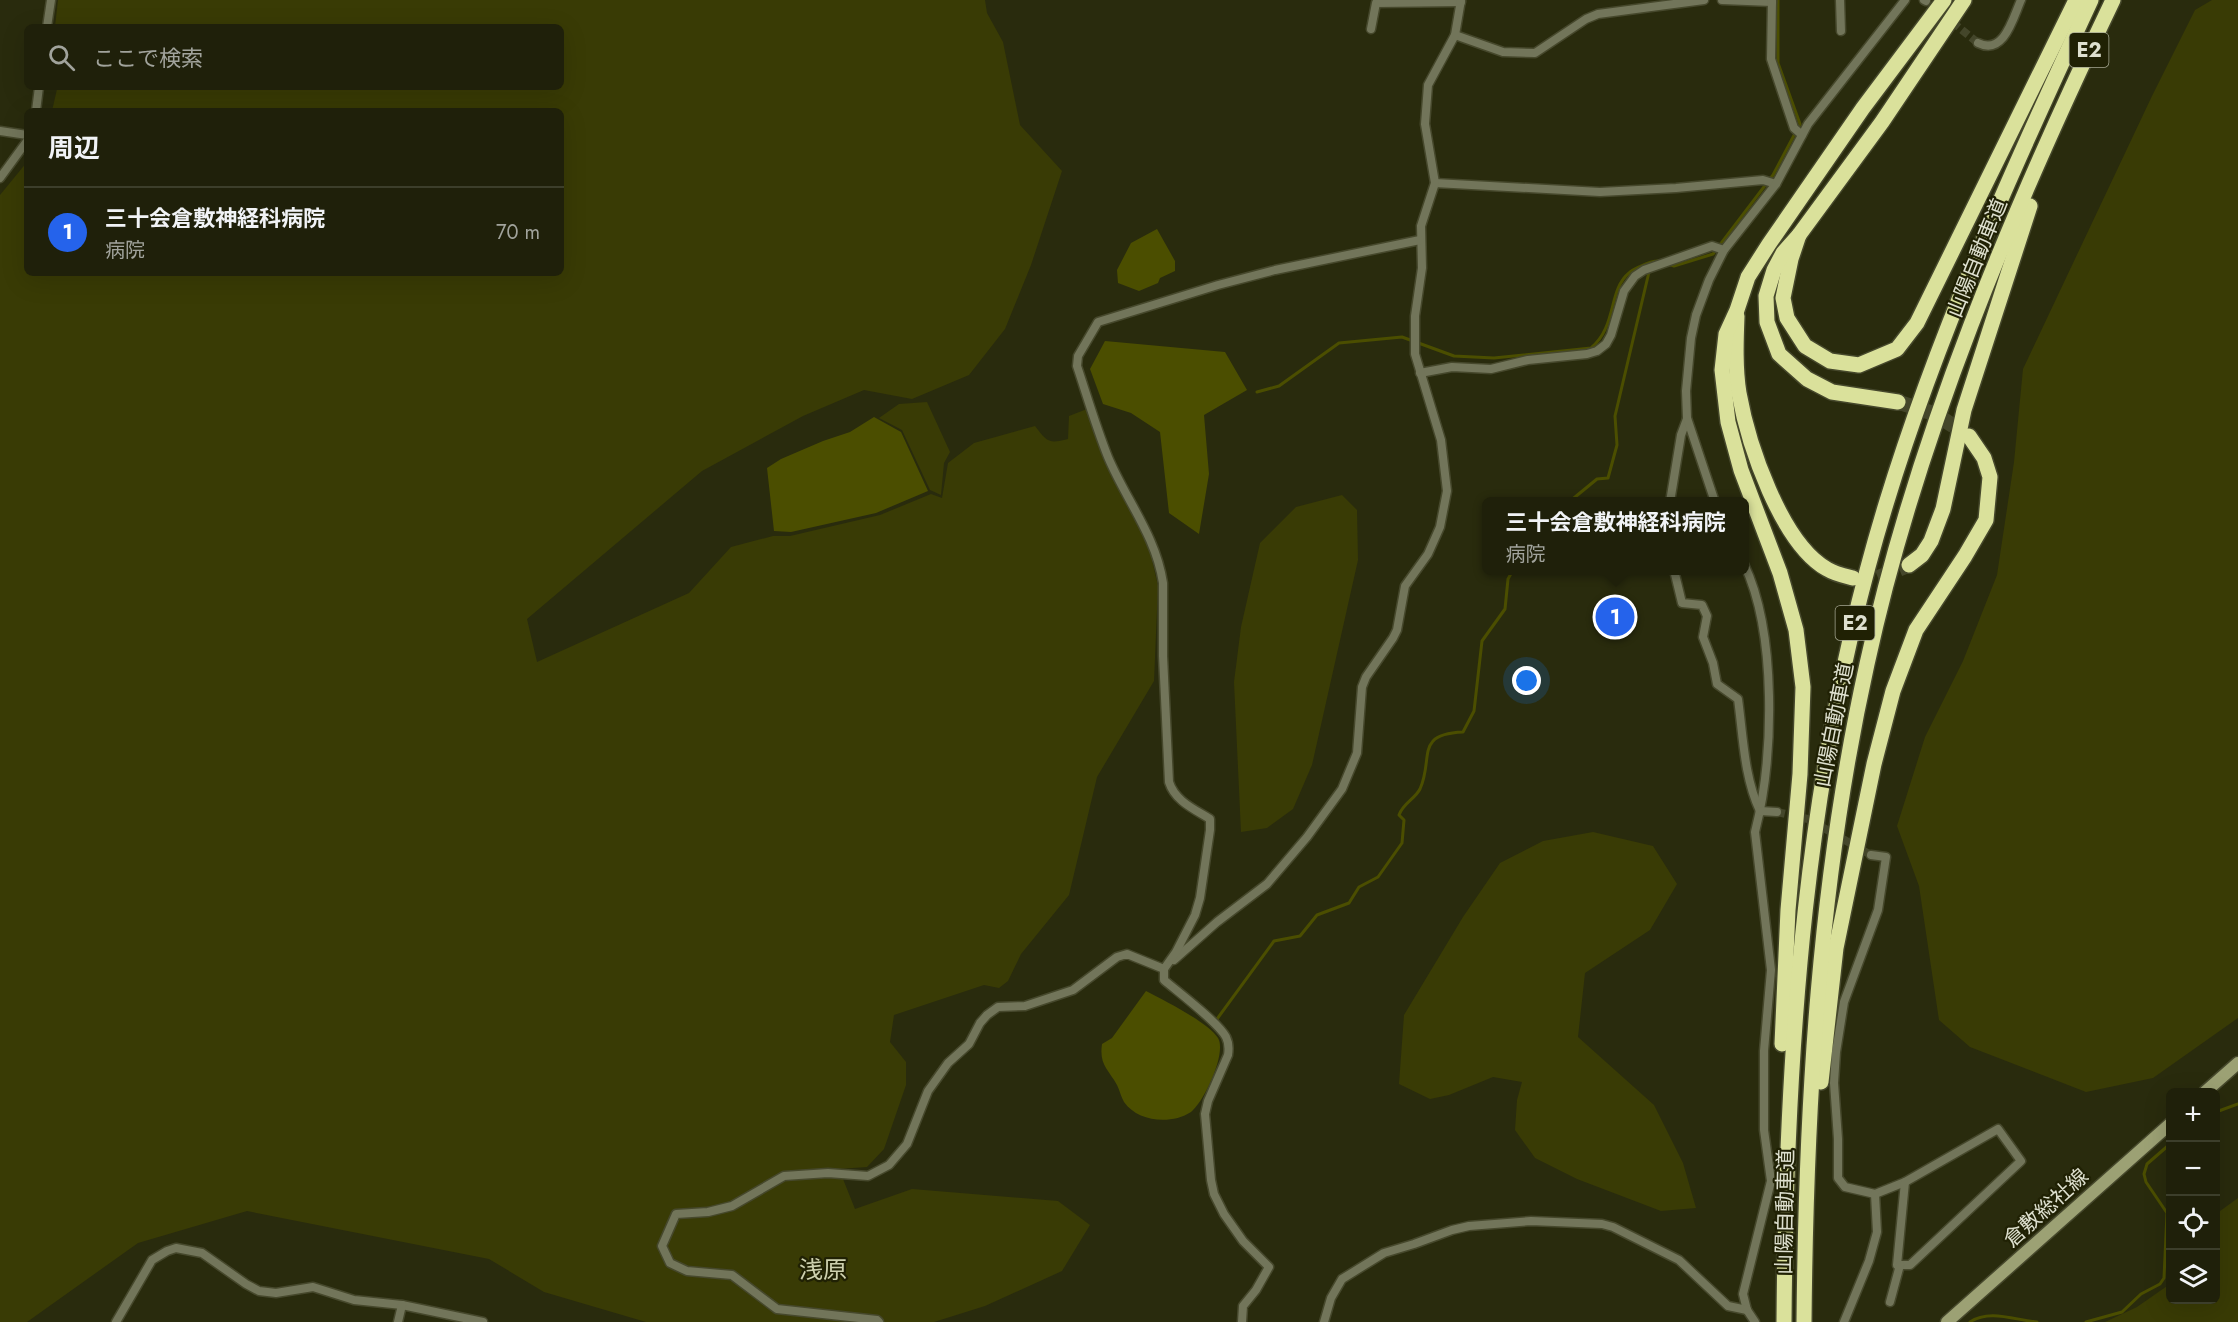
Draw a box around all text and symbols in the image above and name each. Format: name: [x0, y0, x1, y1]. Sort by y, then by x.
search box: [24, 24, 564, 90]
road number: E2: [2070, 33, 2108, 67]
icon: search: [45, 41, 78, 74]
text: ここで検索: [93, 42, 203, 74]
text: 周辺: [48, 129, 100, 167]
street label: 山陽自動車道: [1939, 194, 2015, 322]
text: 三十会倉敷神経科病院: [105, 202, 325, 234]
text: 1: [62, 218, 73, 247]
text: 70 m: [496, 218, 540, 247]
text: 病院: [105, 236, 145, 265]
popup: [1482, 497, 1749, 575]
text: 三十会倉敷神経科病院: [1505, 506, 1726, 538]
text: 病院: [1505, 540, 1545, 569]
pin: 1: [1596, 594, 1634, 640]
road number: E2: [1836, 606, 1874, 640]
street label: 山陽自動車道: [1807, 660, 1861, 790]
your location: [1512, 666, 1541, 695]
map controls: [2166, 1088, 2220, 1304]
button: +: [2166, 1088, 2220, 1142]
button: −: [2166, 1142, 2220, 1196]
street label: 山陽自動車道: [1769, 1149, 1801, 1275]
street label: 倉敷総社線: [1997, 1162, 2095, 1254]
button: locate: [2166, 1196, 2220, 1250]
button: layers: [2166, 1250, 2220, 1304]
district label: 浅原: [799, 1252, 847, 1287]

